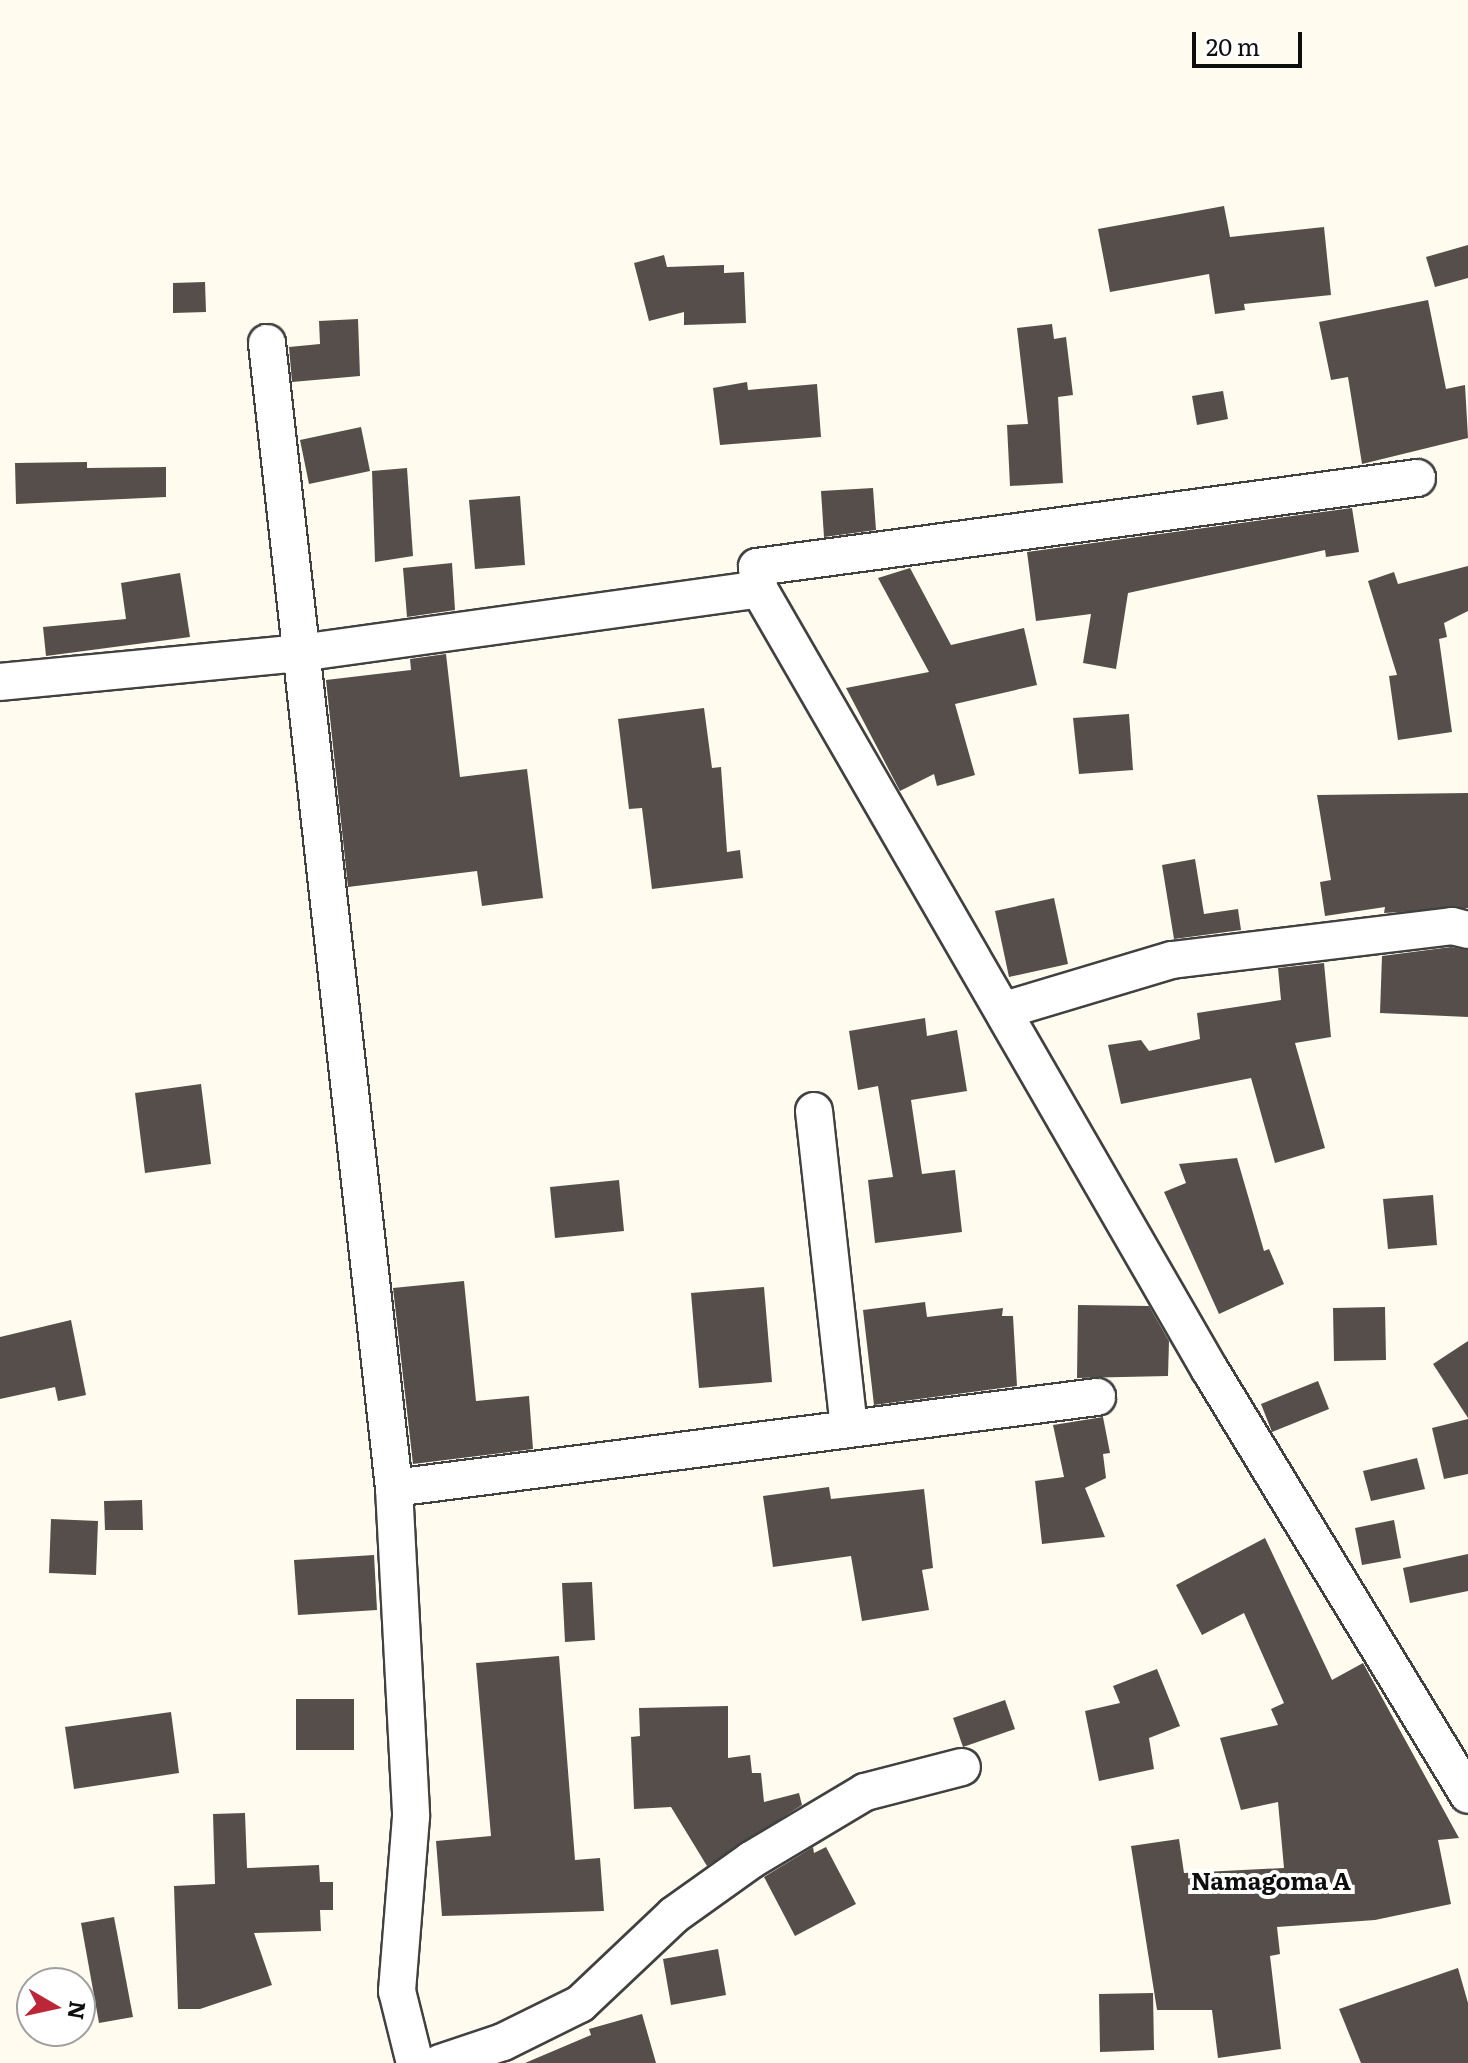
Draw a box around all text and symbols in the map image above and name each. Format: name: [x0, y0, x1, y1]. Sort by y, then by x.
scale bar: [1196, 16, 1306, 66]
text: 20 m: [1206, 28, 1260, 63]
district label: Namagoma A: [1191, 1866, 1351, 1894]
north arrow: [16, 1967, 96, 2047]
text: N: [60, 1999, 96, 2022]

